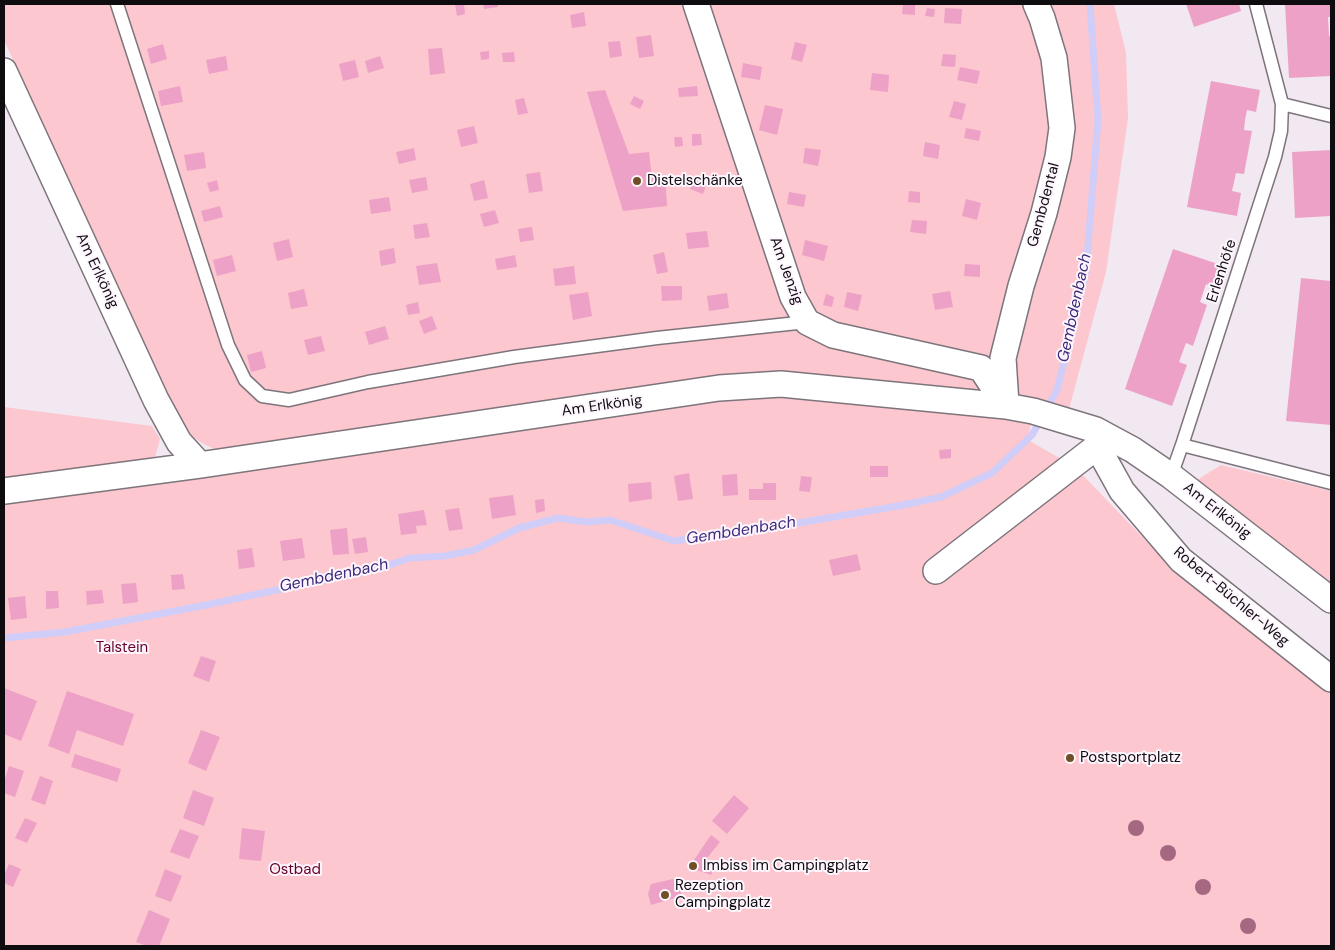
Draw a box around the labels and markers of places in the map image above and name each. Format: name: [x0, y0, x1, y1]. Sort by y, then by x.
place label: Distelschänke: [647, 172, 743, 190]
marker: Distelschänke: [631, 175, 643, 187]
place label: Postsportplatz: [1080, 749, 1181, 767]
marker: Postsportplatz: [1064, 752, 1076, 764]
place label: Imbiss im Campingplatz: [703, 857, 869, 875]
marker: Imbiss im Campingplatz: [687, 860, 699, 872]
place label: Rezeption Campingplatz: [675, 877, 771, 912]
marker: Rezeption Campingplatz: [659, 889, 671, 901]

